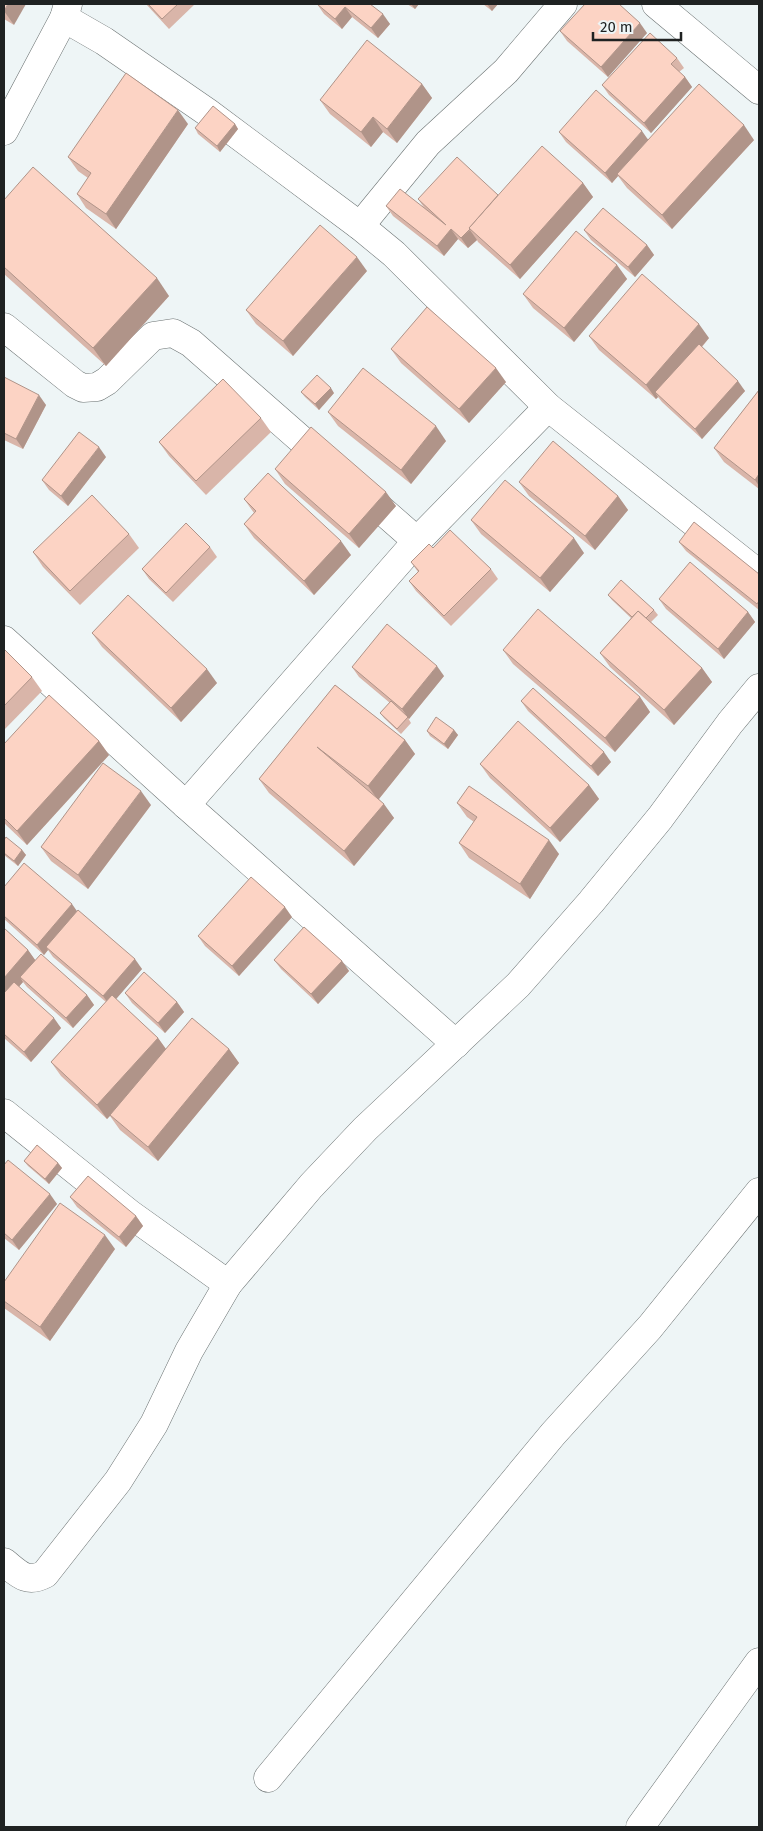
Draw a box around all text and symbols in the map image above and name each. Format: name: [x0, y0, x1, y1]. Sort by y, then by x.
scale bar: [593, 10, 680, 42]
text: 20 m: [600, 18, 633, 36]

